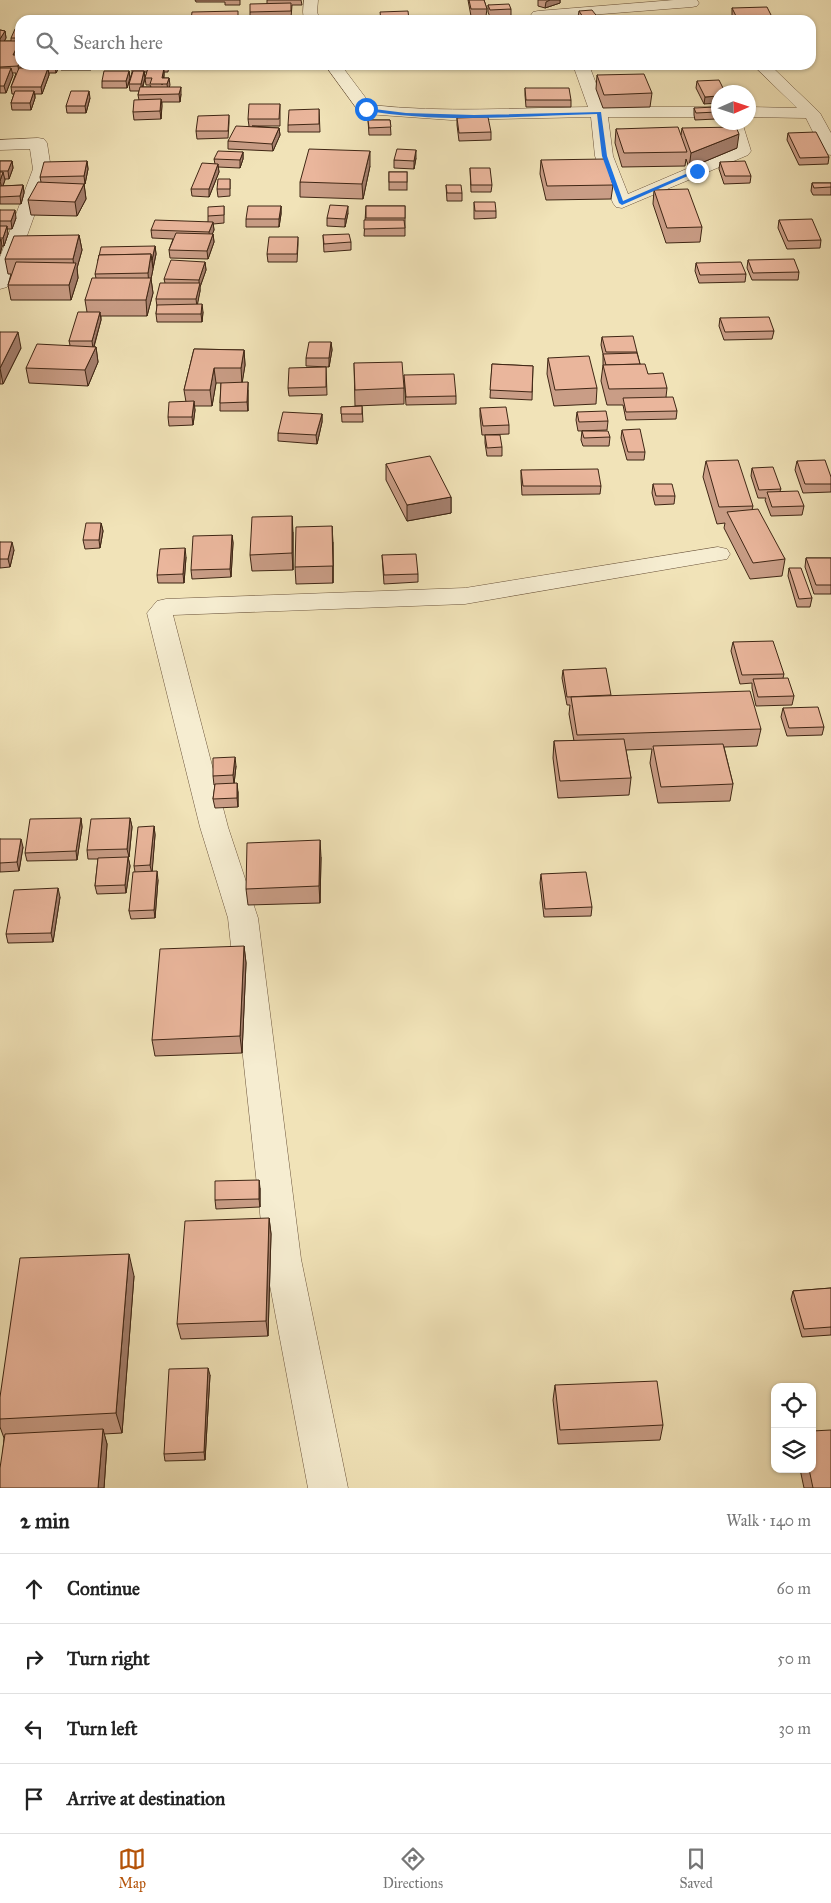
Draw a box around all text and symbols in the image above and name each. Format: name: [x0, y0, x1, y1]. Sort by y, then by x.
search box: [15, 15, 816, 70]
icon: search: [33, 29, 61, 57]
text: Search here: [73, 31, 163, 54]
north arrow: [711, 85, 756, 130]
route start: [355, 98, 378, 121]
route end: [686, 160, 709, 183]
map controls: [771, 1383, 816, 1473]
button: locate: [771, 1383, 816, 1428]
button: layers: [771, 1428, 816, 1473]
text: 2 min: [20, 1508, 70, 1534]
text: Walk · 140 m: [726, 1511, 811, 1530]
icon: ahead: [20, 1575, 48, 1603]
text: Continue: [67, 1577, 140, 1600]
text: 60 m: [777, 1579, 811, 1598]
icon: right: [20, 1645, 48, 1673]
text: Turn right: [67, 1647, 150, 1670]
text: 50 m: [777, 1649, 811, 1668]
icon: left: [20, 1715, 48, 1743]
text: Turn left: [67, 1717, 137, 1740]
text: 30 m: [778, 1719, 811, 1738]
icon: arrive: [20, 1785, 48, 1813]
text: Arrive at destination: [67, 1787, 225, 1810]
tab: Map: [118, 1845, 146, 1892]
tab: Directions: [383, 1845, 443, 1892]
tab: Saved: [680, 1845, 713, 1892]

